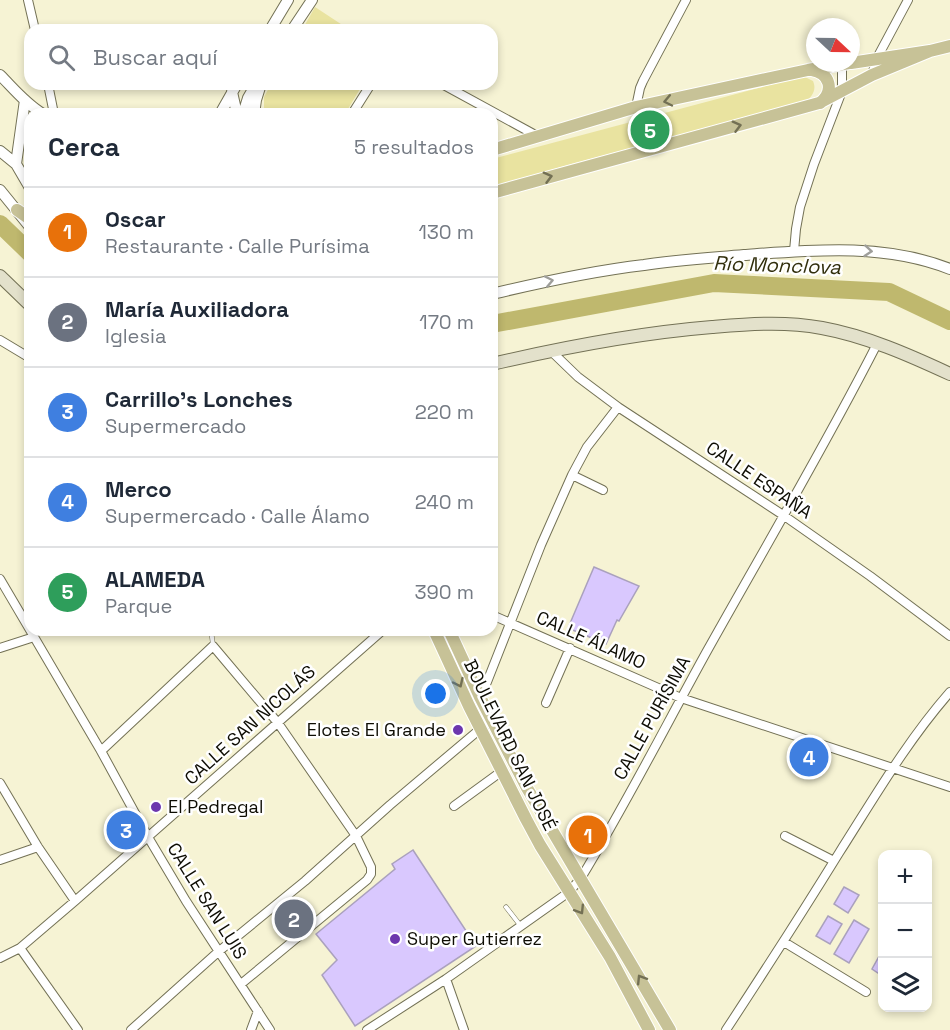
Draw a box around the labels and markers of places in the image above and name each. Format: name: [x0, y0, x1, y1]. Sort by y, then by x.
pin: 5: [630, 108, 670, 152]
place label: Elotes El Grande: [307, 718, 446, 741]
marker: Elotes El Grande: [451, 723, 465, 737]
pin: 4: [790, 734, 828, 780]
place label: El Pedregal: [168, 795, 263, 818]
marker: El Pedregal: [149, 800, 163, 814]
pin: 3: [106, 808, 146, 852]
pin: 1: [568, 812, 608, 858]
pin: 2: [274, 896, 314, 942]
place label: Super Gutierrez: [407, 927, 542, 950]
marker: Super Gutierrez: [388, 932, 402, 946]

